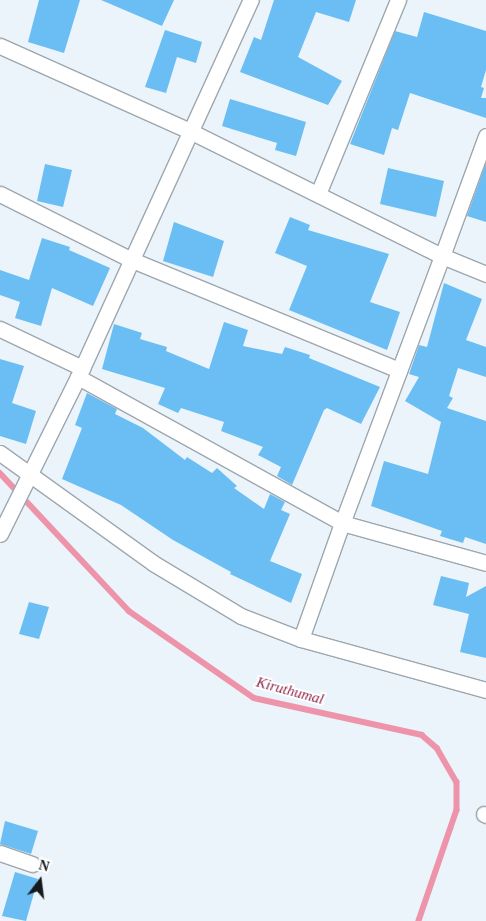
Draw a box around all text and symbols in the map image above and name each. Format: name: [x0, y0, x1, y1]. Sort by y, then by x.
water label: Kiruthumal: [254, 673, 326, 709]
north arrow: [15, 856, 65, 906]
text: N: [37, 857, 51, 875]

